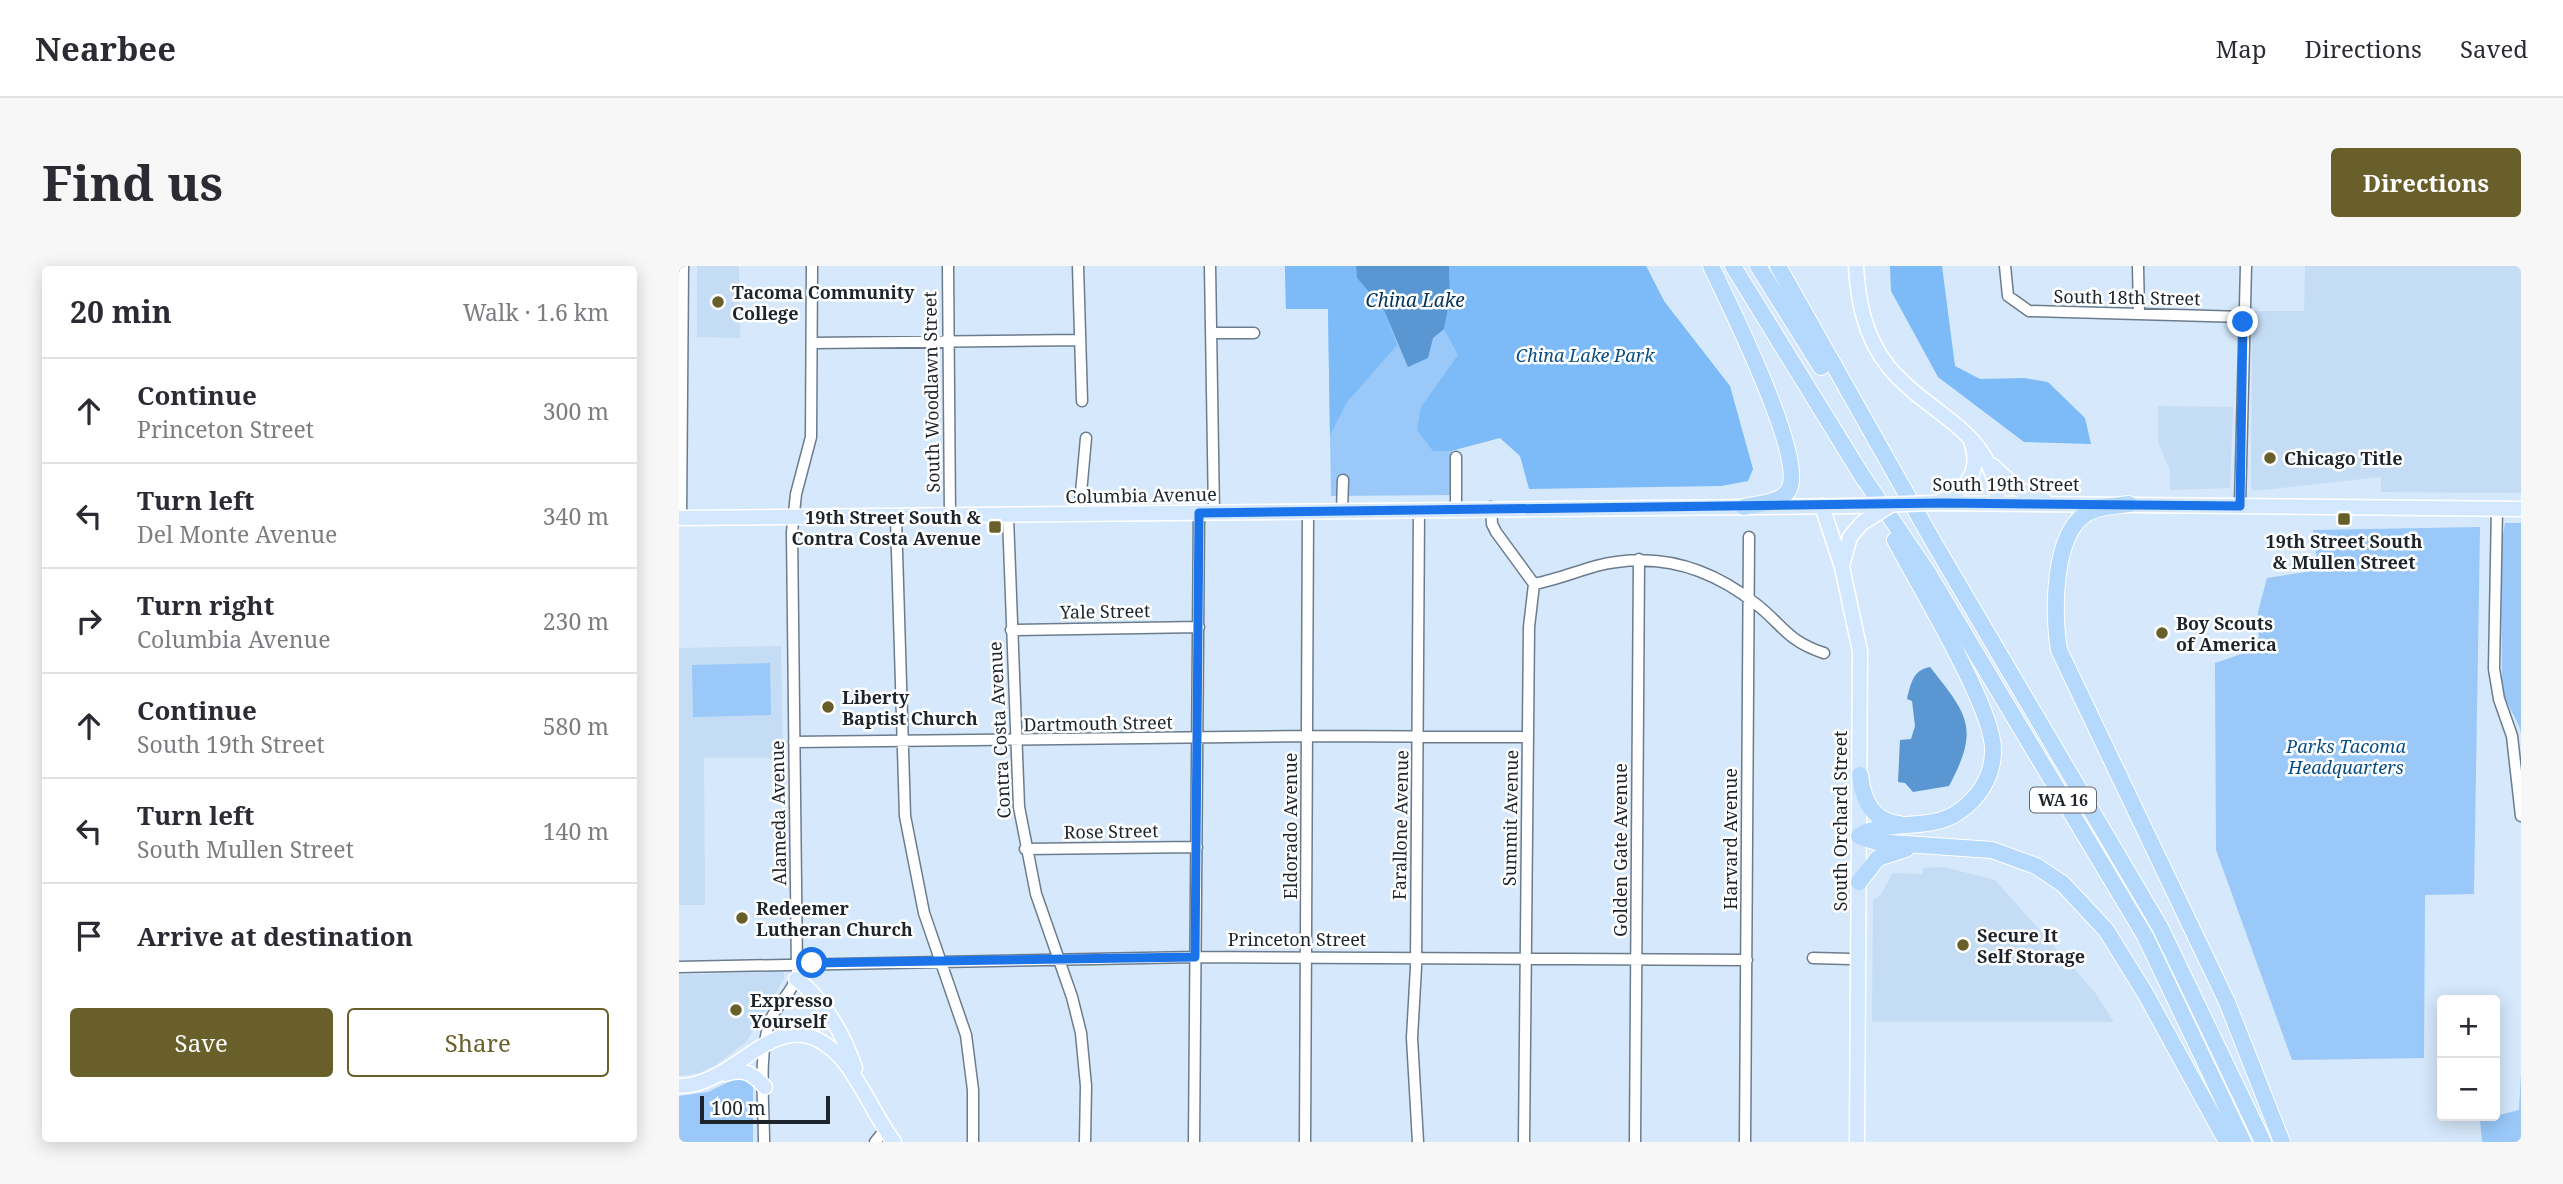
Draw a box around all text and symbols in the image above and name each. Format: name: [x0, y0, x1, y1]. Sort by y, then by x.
text: Nearbee: [35, 26, 176, 71]
text: Map: [2216, 32, 2267, 65]
text: Directions: [2305, 32, 2422, 65]
text: Saved: [2460, 32, 2528, 65]
button: Directions: [2331, 148, 2521, 217]
text: Find us: [42, 149, 223, 215]
place label: Tacoma Community College: [732, 280, 915, 325]
street label: South 18th Street: [2053, 284, 2201, 310]
water label: China Lake: [1365, 287, 1465, 313]
text: 20 min: [70, 291, 172, 332]
street label: South Woodlawn Street: [917, 291, 945, 493]
marker: Tacoma Community College: [710, 294, 726, 310]
text: Walk · 1.6 km: [463, 296, 609, 328]
route end: [2227, 306, 2258, 337]
park label: China Lake Park: [1516, 343, 1655, 367]
text: Continue: [137, 377, 257, 413]
icon: ahead: [70, 392, 108, 430]
text: 300 m: [543, 395, 609, 427]
text: Princeton Street: [137, 413, 314, 445]
place label: Chicago Title: [2284, 446, 2403, 470]
marker: Chicago Title: [2262, 450, 2278, 466]
street label: South 19th Street: [1933, 472, 2079, 496]
text: Turn left: [137, 482, 254, 518]
street label: Columbia Avenue: [1065, 482, 1217, 508]
icon: left: [70, 497, 108, 535]
text: 340 m: [543, 500, 609, 532]
place label: 19th Street South & Contra Costa Avenue: [792, 505, 982, 550]
marker: 19th Street South & Mullen Street: [2336, 511, 2352, 527]
text: Del Monte Avenue: [137, 518, 337, 550]
marker: 19th Street South & Contra Costa Avenue: [987, 519, 1003, 535]
place label: 19th Street South & Mullen Street: [2266, 529, 2422, 574]
text: Turn right: [137, 587, 274, 623]
street label: Yale Street: [1059, 598, 1150, 624]
icon: right: [70, 602, 108, 640]
text: 230 m: [543, 605, 609, 637]
place label: Boy Scouts of America: [2176, 611, 2277, 656]
text: Columbia Avenue: [137, 623, 330, 655]
marker: Boy Scouts of America: [2154, 625, 2170, 641]
street label: Contra Costa Avenue: [982, 641, 1016, 819]
place label: Liberty Baptist Church: [842, 685, 978, 730]
text: Continue: [137, 692, 257, 728]
marker: Liberty Baptist Church: [820, 699, 836, 715]
icon: ahead: [70, 707, 108, 745]
text: 580 m: [543, 710, 609, 742]
street label: Dartmouth Street: [1023, 710, 1173, 736]
text: South 19th Street: [137, 728, 325, 760]
street label: South Orchard Street: [1828, 731, 1852, 911]
park label: Parks Tacoma Headquarters: [2285, 734, 2406, 779]
street label: Alameda Avenue: [765, 740, 791, 886]
street label: Farallone Avenue: [1387, 750, 1413, 900]
street label: Summit Avenue: [1497, 750, 1523, 886]
street label: Eldorado Avenue: [1278, 753, 1302, 899]
street label: Golden Gate Avenue: [1608, 763, 1632, 937]
street label: Harvard Avenue: [1718, 768, 1742, 910]
road number: WA 16: [2030, 788, 2096, 813]
text: Turn left: [137, 797, 254, 833]
icon: left: [70, 812, 108, 850]
text: 140 m: [543, 815, 609, 847]
street label: Rose Street: [1063, 818, 1159, 844]
text: South Mullen Street: [137, 833, 354, 865]
place label: Redeemer Lutheran Church: [756, 896, 913, 941]
marker: Redeemer Lutheran Church: [734, 910, 750, 926]
icon: arrive: [70, 917, 108, 955]
text: Arrive at destination: [137, 918, 413, 954]
place label: Secure It Self Storage: [1977, 923, 2085, 968]
street label: Princeton Street: [1228, 927, 1366, 951]
marker: Secure It Self Storage: [1955, 937, 1971, 953]
route start: [796, 947, 827, 978]
place label: Expresso Yourself: [750, 988, 833, 1033]
map controls: [2437, 995, 2500, 1121]
button: +: [2437, 995, 2500, 1058]
marker: Expresso Yourself: [728, 1002, 744, 1018]
button: Save: [70, 1008, 333, 1077]
button: Share: [347, 1008, 609, 1077]
button: −: [2437, 1058, 2500, 1121]
scale bar: [700, 1093, 829, 1125]
text: 100 m: [711, 1095, 766, 1121]

